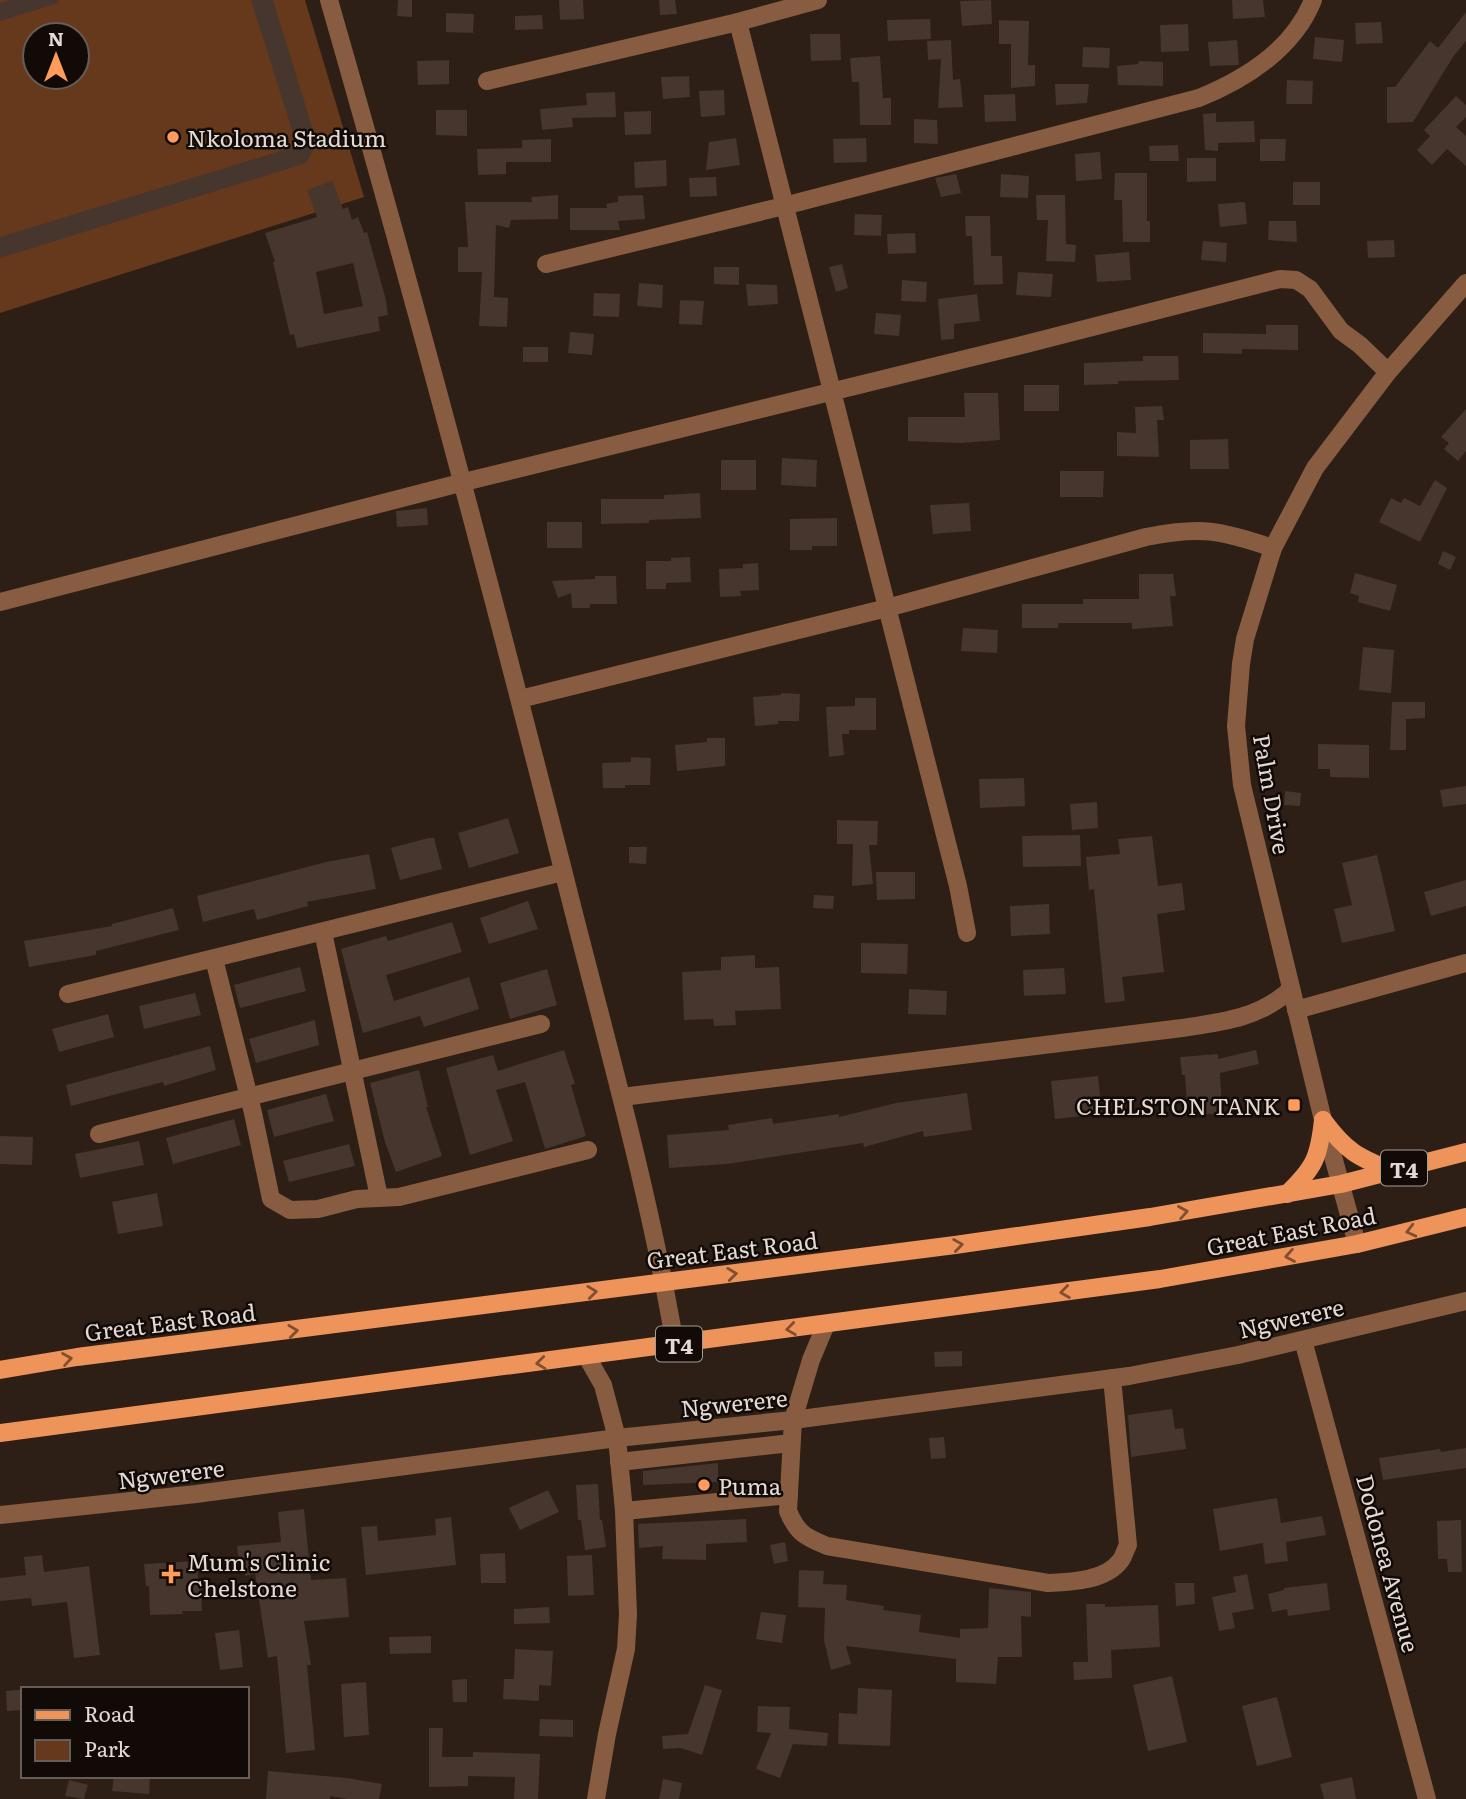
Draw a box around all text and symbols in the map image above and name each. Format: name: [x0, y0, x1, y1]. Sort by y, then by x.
north arrow: [21, 21, 91, 91]
text: N: [48, 24, 64, 52]
place label: Nkoloma Stadium: [187, 120, 386, 154]
marker: Nkoloma Stadium: [165, 129, 181, 145]
street label: Palm Drive: [1246, 731, 1300, 857]
place label: CHELSTON TANK: [1076, 1088, 1280, 1122]
marker: CHELSTON TANK: [1286, 1097, 1302, 1113]
road number: T4: [1381, 1150, 1427, 1186]
street label: Great East Road: [1203, 1197, 1379, 1263]
one-way arrow: [1177, 1205, 1189, 1220]
street label: Great East Road: [644, 1222, 820, 1276]
one-way arrow: [1405, 1223, 1417, 1237]
one-way arrow: [952, 1238, 964, 1253]
one-way arrow: [1284, 1248, 1295, 1263]
one-way arrow: [726, 1267, 738, 1282]
one-way arrow: [586, 1285, 597, 1300]
one-way arrow: [1059, 1285, 1071, 1300]
street label: Ngwerere: [1235, 1288, 1347, 1346]
street label: Great East Road: [82, 1294, 258, 1348]
one-way arrow: [785, 1321, 797, 1336]
one-way arrow: [287, 1323, 299, 1338]
road number: T4: [656, 1326, 702, 1362]
one-way arrow: [61, 1352, 73, 1367]
one-way arrow: [535, 1355, 547, 1370]
street label: Ngwerere: [679, 1379, 789, 1425]
street label: Ngwerere: [116, 1450, 226, 1496]
place label: Puma: [718, 1468, 782, 1502]
street label: Dodonea Avenue: [1349, 1470, 1429, 1656]
marker: Puma: [696, 1477, 712, 1493]
place label: Mum's Clinic Chelstone: [187, 1544, 330, 1604]
marker: Mum's Clinic Chelstone: [161, 1564, 181, 1584]
legend: [21, 1687, 248, 1778]
text: Road: [84, 1697, 135, 1728]
text: Park: [84, 1732, 130, 1763]

